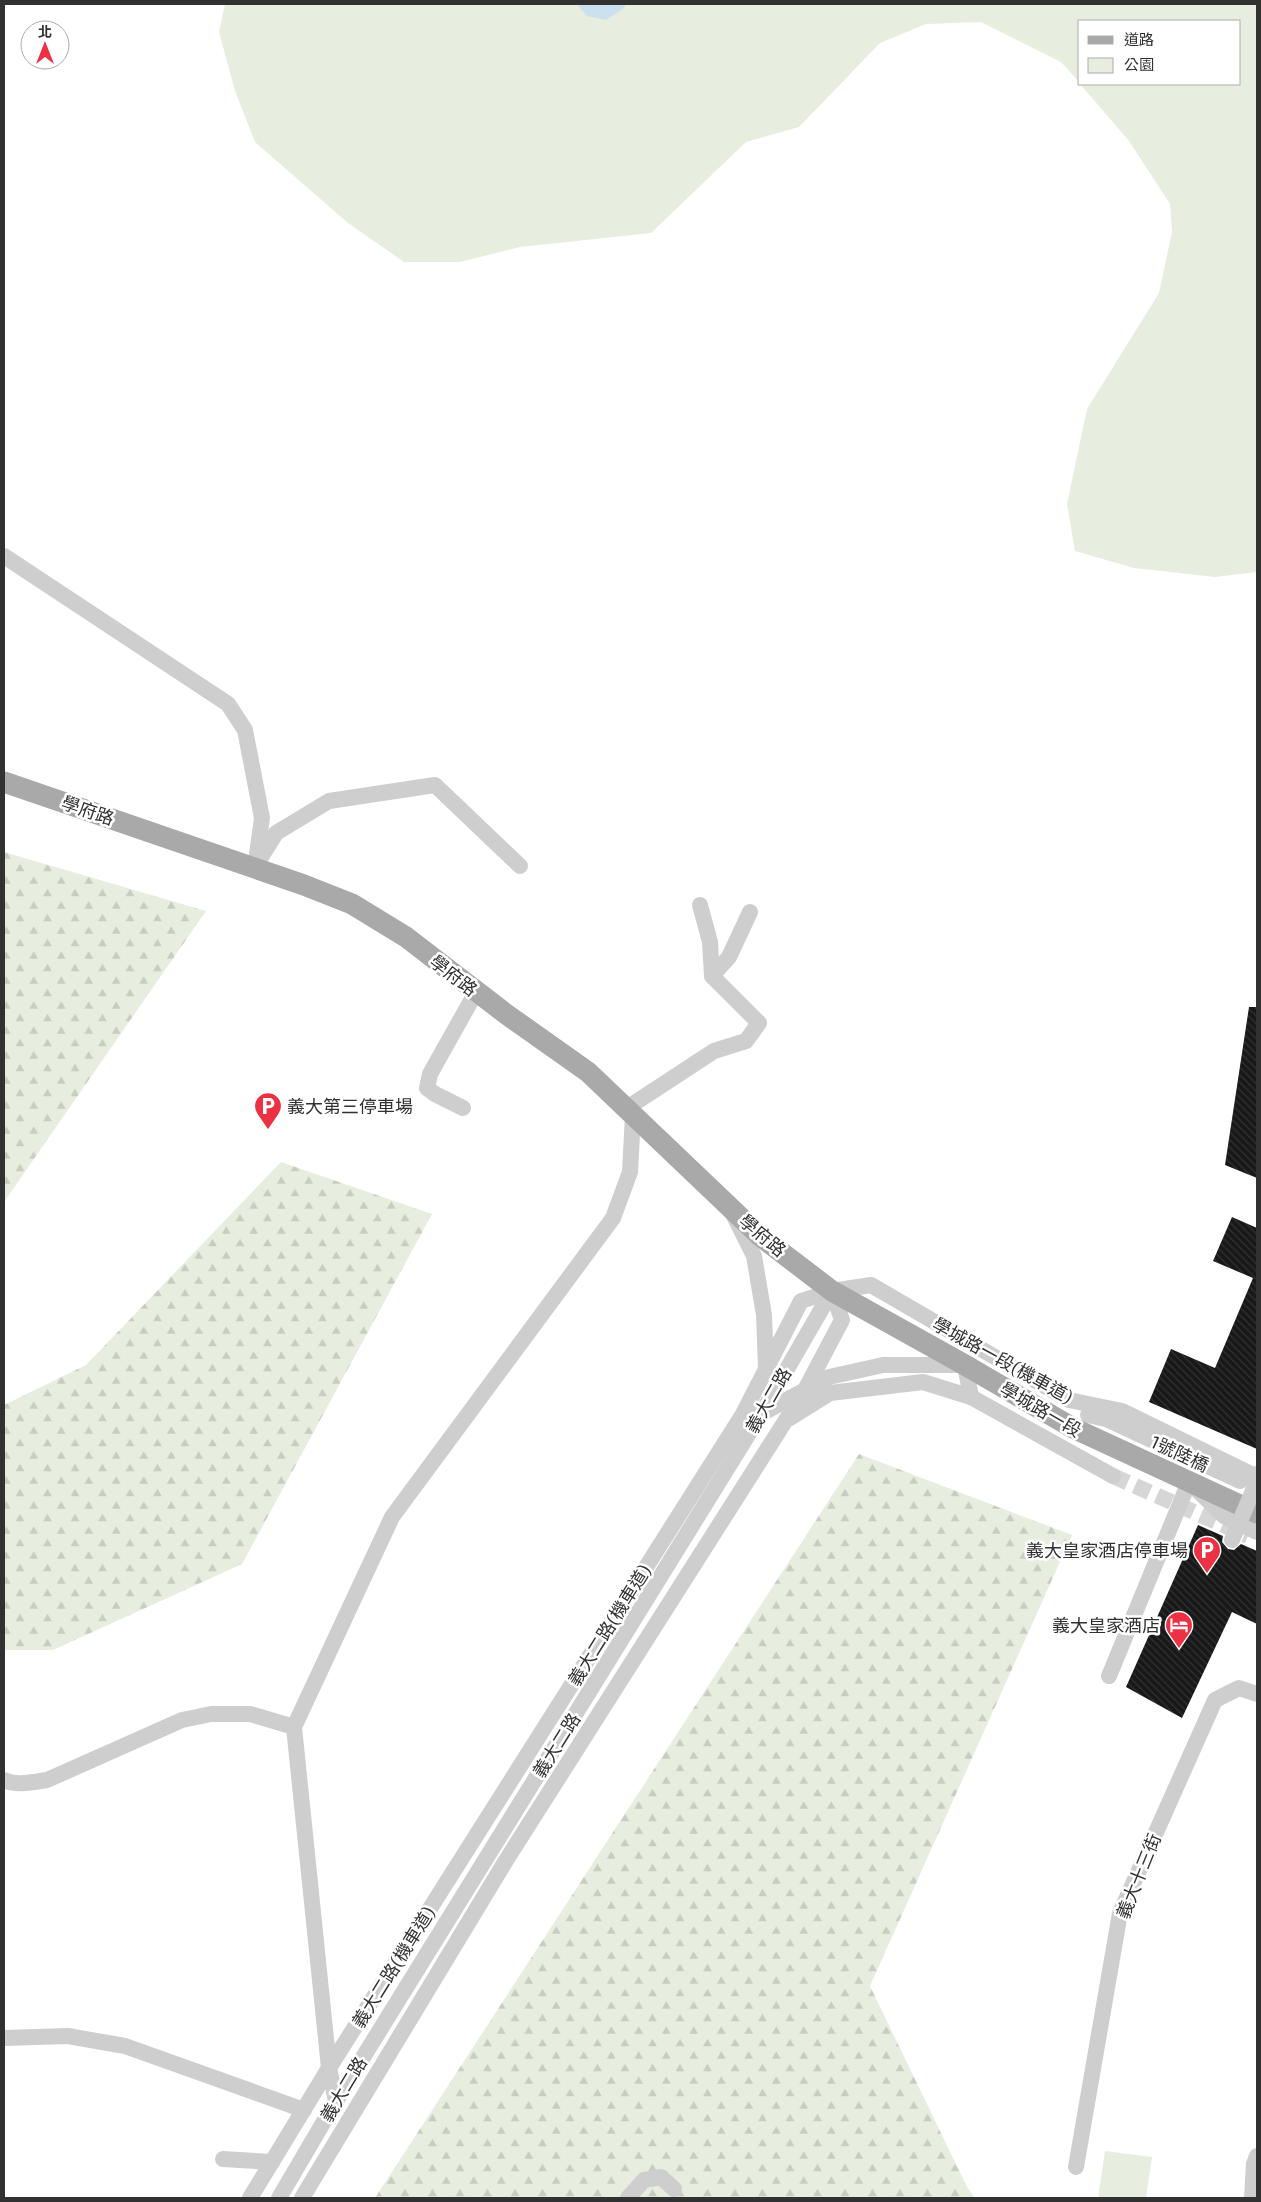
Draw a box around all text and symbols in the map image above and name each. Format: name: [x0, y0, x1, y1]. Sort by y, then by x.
north arrow: [20, 20, 70, 70]
legend: [1078, 20, 1241, 85]
text: 北: [38, 23, 52, 40]
text: 道路: [1124, 30, 1154, 48]
text: 公園: [1124, 55, 1154, 73]
street label: 學府路: [59, 791, 117, 829]
street label: 學府路: [426, 950, 482, 1000]
parking icon: 義大第三停車場: [253, 1091, 283, 1130]
place label: 義大第三停車場: [287, 1095, 413, 1117]
street label: 學府路: [735, 1209, 791, 1261]
street label: 學城路一段(機車道): [929, 1312, 1077, 1408]
street label: 義大二路: [740, 1363, 796, 1437]
street label: 學城路一段: [997, 1377, 1085, 1441]
street label: 1號陸橋: [1148, 1430, 1212, 1476]
parking icon: 義大皇家酒店停車場: [1192, 1535, 1222, 1574]
place label: 義大皇家酒店停車場: [1026, 1539, 1188, 1561]
street label: 義大二路(機車道): [563, 1560, 655, 1690]
hotel icon: 義大皇家酒店: [1164, 1610, 1194, 1649]
place label: 義大皇家酒店: [1052, 1614, 1160, 1636]
street label: 義大二路: [528, 1709, 584, 1781]
street label: 義大十三街: [1111, 1830, 1165, 1922]
street label: 義大二路(機車道): [347, 1902, 439, 2032]
street label: 義大二路: [315, 2052, 371, 2126]

